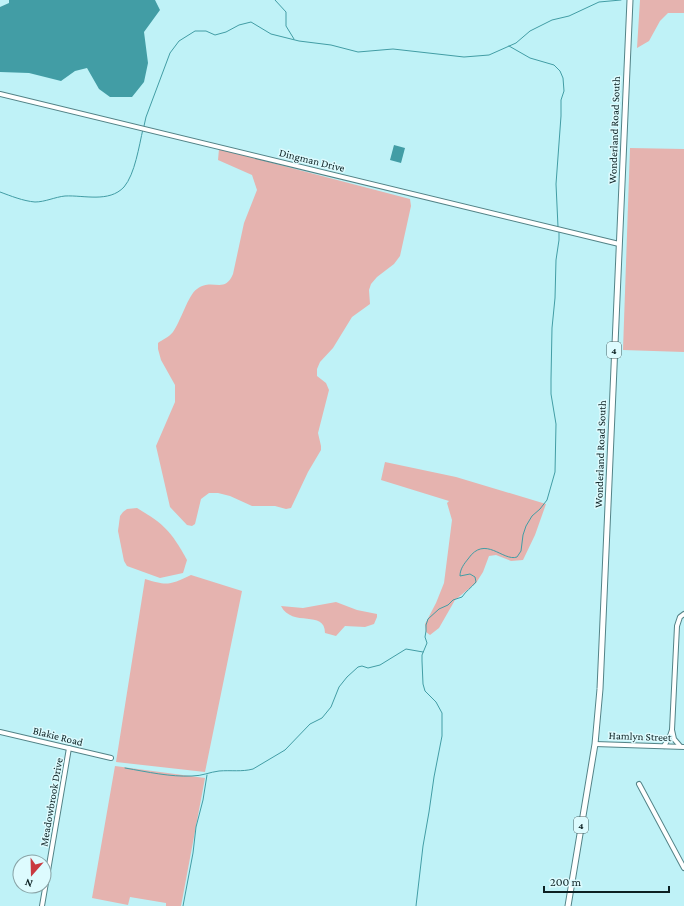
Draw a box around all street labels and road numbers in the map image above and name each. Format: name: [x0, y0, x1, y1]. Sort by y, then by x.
street label: Wonderland Road South: [606, 76, 622, 184]
street label: Dingman Drive: [278, 146, 346, 175]
road number: 4: [607, 342, 621, 358]
street label: Wonderland Road South: [592, 400, 608, 508]
street label: Blakie Road: [32, 724, 85, 748]
street label: Hamlyn Street: [608, 729, 672, 744]
street label: Meadowbrook Drive: [37, 757, 65, 847]
road number: 4: [574, 817, 588, 833]

